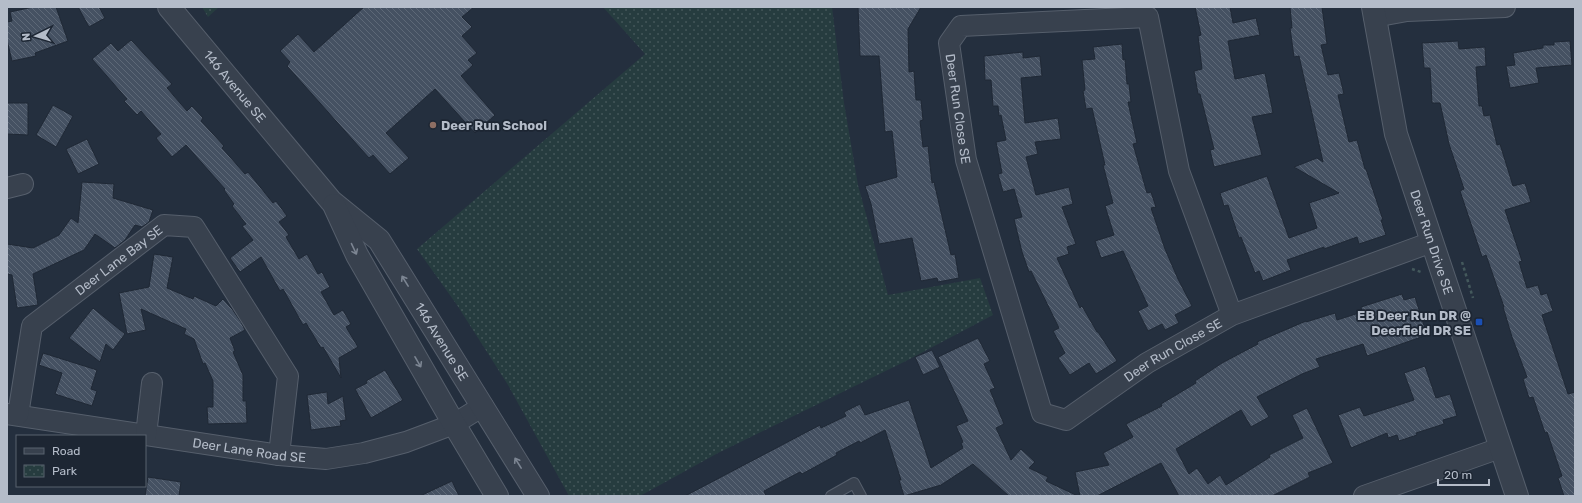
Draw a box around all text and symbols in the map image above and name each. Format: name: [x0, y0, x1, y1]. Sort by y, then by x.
north arrow: [16, 16, 56, 56]
text: N: [20, 32, 33, 41]
street label: 146 Avenue SE: [201, 47, 269, 125]
street label: Deer Run Close SE: [943, 53, 974, 165]
place label: Deer Run School: [441, 118, 547, 133]
marker: Deer Run School: [428, 120, 438, 130]
street label: Deer Run Drive SE: [1408, 188, 1457, 296]
street label: Deer Lane Bay SE: [72, 222, 165, 298]
one-way arrow: [351, 242, 358, 254]
one-way arrow: [401, 276, 409, 287]
street label: 146 Avenue SE: [412, 300, 472, 383]
place label: EB Deer Run DR @ Deerfield DR SE: [1357, 308, 1471, 338]
street label: Deer Run Close SE: [1121, 315, 1224, 384]
marker: EB Deer Run DR @ Deerfield DR SE: [1474, 317, 1484, 327]
one-way arrow: [415, 356, 423, 368]
legend: [16, 435, 146, 487]
street label: Deer Lane Road SE: [192, 435, 307, 465]
text: Road: [52, 444, 80, 458]
one-way arrow: [514, 458, 522, 469]
scale bar: [1438, 461, 1489, 487]
text: Park: [52, 464, 78, 478]
text: 20 m: [1444, 468, 1472, 482]

